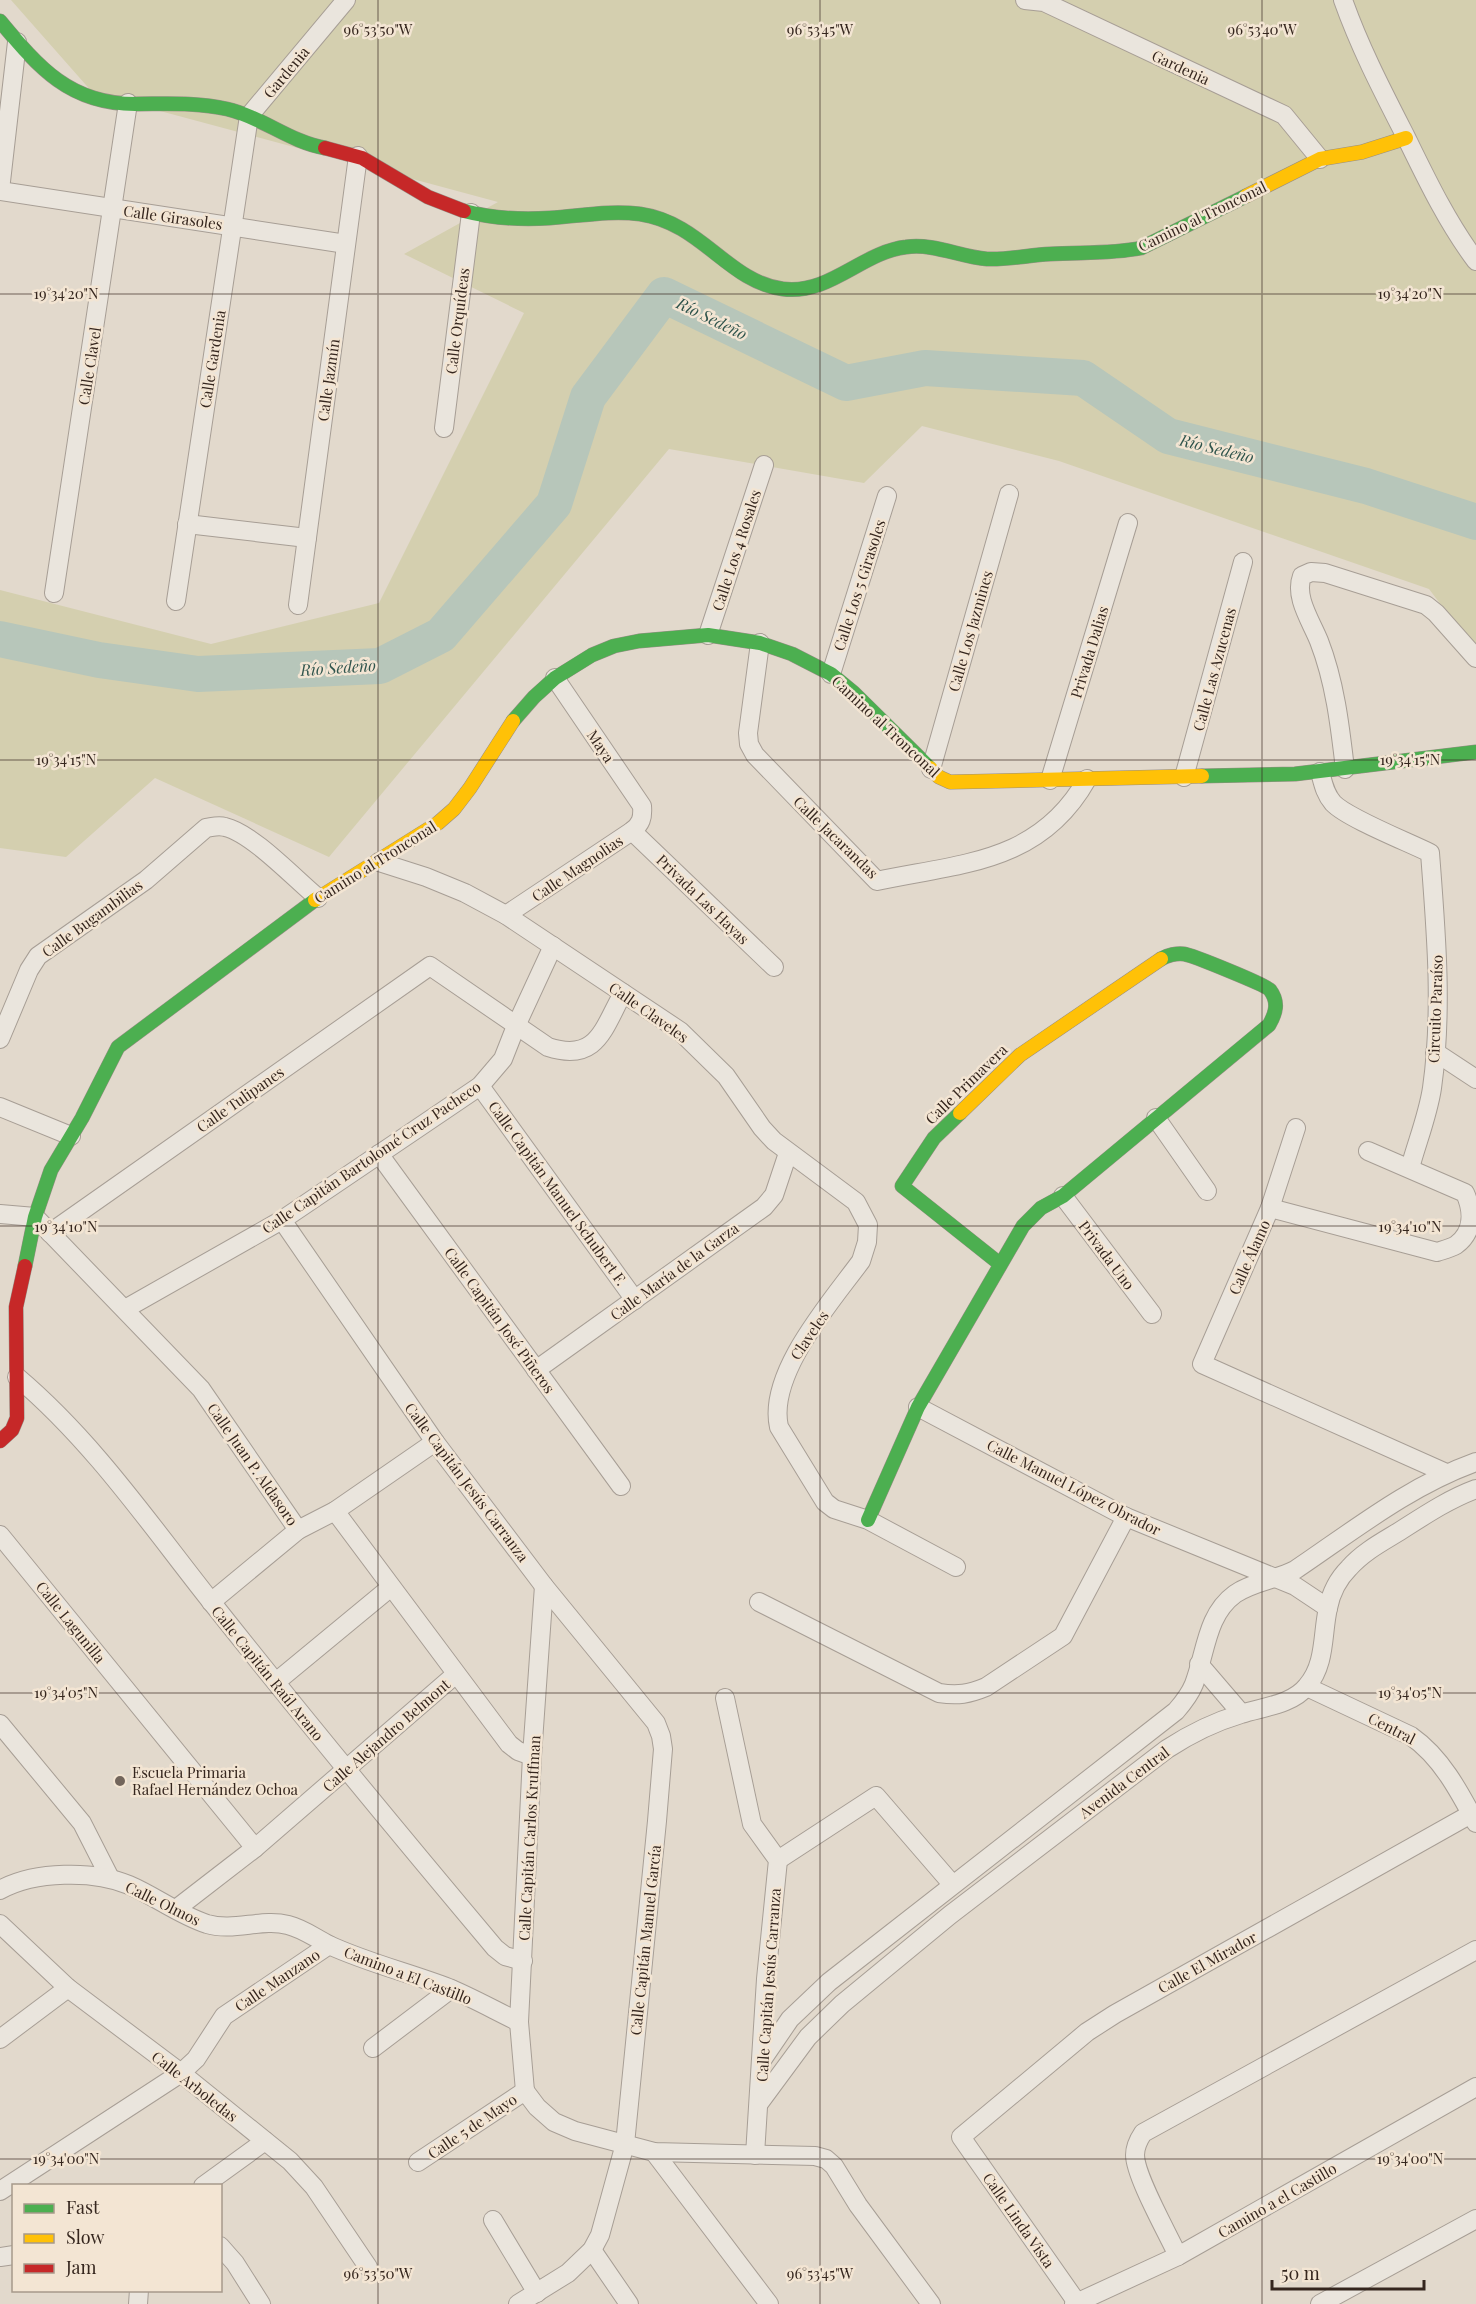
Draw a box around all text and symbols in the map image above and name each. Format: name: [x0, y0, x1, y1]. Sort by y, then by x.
text: 96°53'50"W: [344, 19, 413, 39]
text: 96°53'45"W: [787, 19, 854, 39]
text: 96°53'40"W: [1228, 19, 1297, 39]
street label: Gardenia: [259, 42, 314, 102]
street label: Gardenia: [1149, 45, 1214, 89]
street label: Camino al Tronconal: [1134, 176, 1270, 256]
street label: Calle Girasoles: [122, 200, 224, 234]
street label: Calle Orquídeas: [441, 267, 473, 375]
text: 19°34'20"N: [34, 283, 99, 303]
text: 19°34'20"N: [1378, 283, 1443, 303]
water label: Río Sedeño: [672, 292, 751, 344]
street label: Calle Gardenia: [194, 308, 230, 409]
street label: Calle Clavel: [73, 326, 105, 406]
street label: Calle Jazmín: [312, 337, 344, 423]
water label: Río Sedeño: [1177, 428, 1256, 467]
street label: Calle Los 4 Rosales: [707, 487, 765, 613]
street label: Calle Los 5 Girasoles: [828, 517, 890, 653]
street label: Calle Los Jazmines: [943, 568, 997, 694]
street label: Privada Dalias: [1065, 603, 1113, 701]
street label: Calle Las Azucenas: [1188, 605, 1240, 733]
water label: Río Sedeño: [299, 654, 377, 680]
street label: Camino al Tronconal: [828, 671, 944, 781]
street label: Maya: [583, 726, 619, 767]
text: 19°34'15"N: [36, 749, 97, 769]
text: 19°34'15"N: [1380, 749, 1441, 769]
street label: Calle Jacarandas: [789, 791, 883, 883]
street label: Camino al Tronconal: [310, 816, 440, 908]
street label: Calle Magnolias: [528, 830, 626, 906]
street label: Privada Las Hayas: [652, 850, 754, 948]
street label: Calle Bugambilias: [38, 875, 146, 961]
street label: Circuito Paraíso: [1423, 954, 1447, 1064]
street label: Calle Claveles: [605, 977, 693, 1047]
street label: Calle Primavera: [921, 1039, 1012, 1128]
street label: Calle Tulipanes: [192, 1061, 288, 1137]
street label: Calle Capitán Bartolomé Cruz Pacheco: [258, 1076, 484, 1238]
street label: Calle Capitán Manuel Schubert F.: [484, 1097, 632, 1289]
text: 19°34'10"N: [34, 1216, 98, 1236]
street label: Privada Uno: [1074, 1216, 1140, 1294]
street label: Calle Álamo: [1224, 1216, 1274, 1298]
text: 19°34'10"N: [1378, 1216, 1442, 1236]
street label: Calle María de la Garza: [606, 1217, 743, 1324]
street label: Calle Capitán José Piñeros: [440, 1243, 560, 1397]
street label: Claveles: [785, 1307, 833, 1363]
street label: Calle Capitán Jesús Carranza: [401, 1398, 534, 1566]
street label: Calle Juan P. Aldasoro: [203, 1399, 303, 1529]
street label: Calle Manuel López Obrador: [984, 1434, 1165, 1540]
street label: Calle Lagunilla: [32, 1577, 111, 1668]
street label: Calle Capitán Raúl Arano: [207, 1601, 329, 1745]
street label: Calle Alejandro Belmont: [318, 1674, 454, 1796]
text: 19°34'05"N: [34, 1682, 98, 1702]
text: 19°34'05"N: [1378, 1682, 1442, 1702]
street label: Central: [1365, 1708, 1419, 1748]
street label: Calle Capitán Carlos Kruffman: [514, 1735, 544, 1941]
street label: Avenida Central: [1074, 1742, 1173, 1823]
place label: Escuela Primaria Rafael Hernández Ochoa: [132, 1762, 299, 1799]
marker: Escuela Primaria Rafael Hernández Ochoa: [113, 1774, 127, 1788]
street label: Calle Capitán Manuel García: [625, 1843, 665, 2036]
street label: Calle Olmos: [122, 1876, 204, 1930]
street label: Calle Capitán Jesús Carranza: [751, 1887, 785, 2083]
street label: Calle El Mirador: [1154, 1926, 1260, 1997]
street label: Camino a El Castillo: [341, 1941, 475, 2009]
street label: Calle Manzano: [230, 1944, 324, 2016]
street label: Calle Arboledas: [148, 2046, 242, 2126]
street label: Calle 5 de Mayo: [424, 2089, 520, 2163]
text: 19°34'00"N: [33, 2148, 100, 2168]
text: 19°34'00"N: [1377, 2148, 1444, 2168]
street label: Camino a el Castillo: [1214, 2158, 1340, 2242]
street label: Calle Linda Vista: [979, 2168, 1060, 2272]
legend: [12, 2184, 222, 2292]
text: Fast: [66, 2195, 100, 2219]
text: Slow: [66, 2225, 104, 2249]
scale bar: [1272, 2253, 1424, 2291]
text: Jam: [65, 2255, 96, 2279]
text: 50 m: [1281, 2261, 1320, 2285]
text: 96°53'50"W: [344, 2263, 413, 2283]
text: 96°53'45"W: [787, 2263, 854, 2283]

